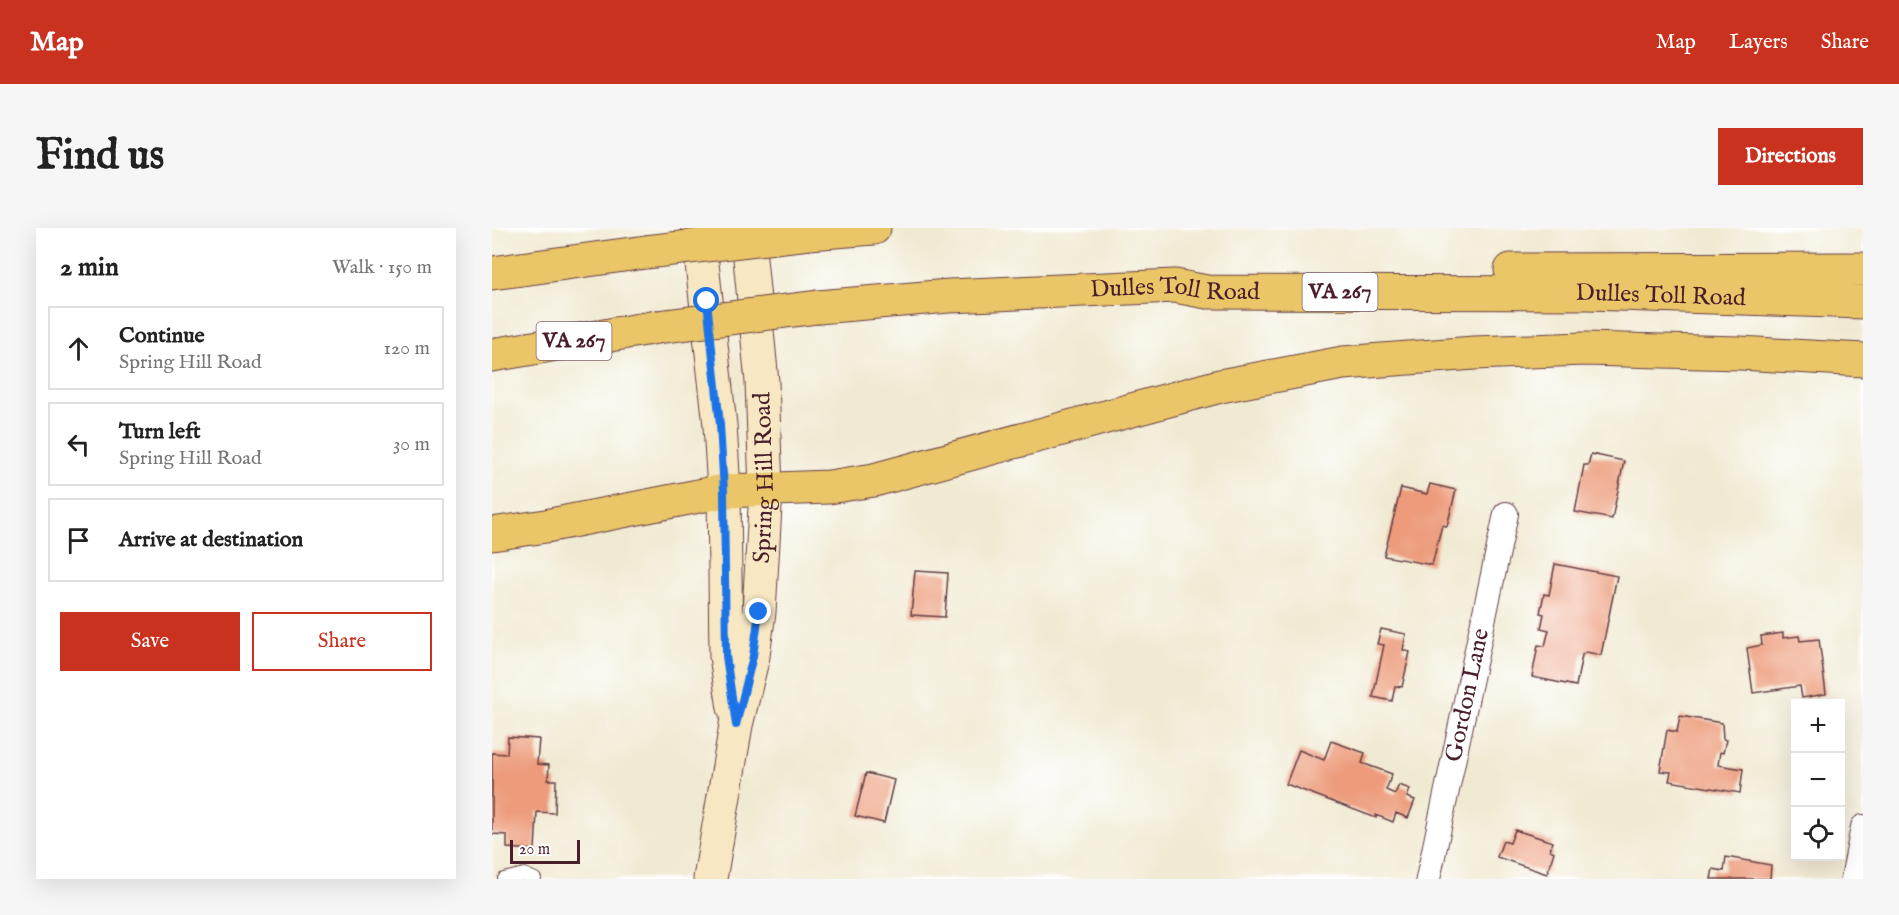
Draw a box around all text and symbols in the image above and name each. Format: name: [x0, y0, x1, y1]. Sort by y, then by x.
text: Map: [30, 25, 84, 60]
text: Map: [1656, 29, 1696, 56]
text: Layers: [1729, 29, 1788, 56]
text: Share: [1821, 29, 1869, 56]
button: Directions: [1718, 128, 1863, 185]
text: Find us: [36, 130, 164, 183]
text: 2 min: [60, 251, 119, 284]
text: Walk · 150 m: [332, 255, 432, 280]
street label: Dulles Toll Road: [1090, 270, 1260, 308]
road number: VA 267: [1302, 273, 1378, 311]
street label: Dulles Toll Road: [1576, 277, 1747, 314]
route start: [693, 287, 719, 313]
text: Continue: [119, 322, 205, 350]
road number: VA 267: [536, 322, 611, 360]
icon: ahead: [62, 332, 95, 365]
text: 120 m: [384, 336, 430, 361]
text: Spring Hill Road: [119, 350, 262, 375]
street label: Spring Hill Road: [746, 392, 782, 564]
text: Turn left: [119, 418, 201, 446]
icon: left: [62, 428, 95, 461]
text: 30 m: [393, 432, 430, 457]
text: Spring Hill Road: [119, 446, 262, 471]
icon: arrive: [62, 524, 95, 557]
text: Arrive at destination: [119, 526, 303, 554]
route end: [745, 598, 771, 624]
button: Save: [60, 612, 240, 671]
button: Share: [252, 612, 432, 671]
street label: Gordon Lane: [1438, 626, 1497, 765]
map controls: [1791, 699, 1845, 861]
button: +: [1791, 699, 1845, 753]
button: −: [1791, 753, 1845, 807]
button: locate: [1791, 807, 1845, 861]
scale bar: [510, 837, 580, 864]
text: 20 m: [519, 840, 550, 860]

